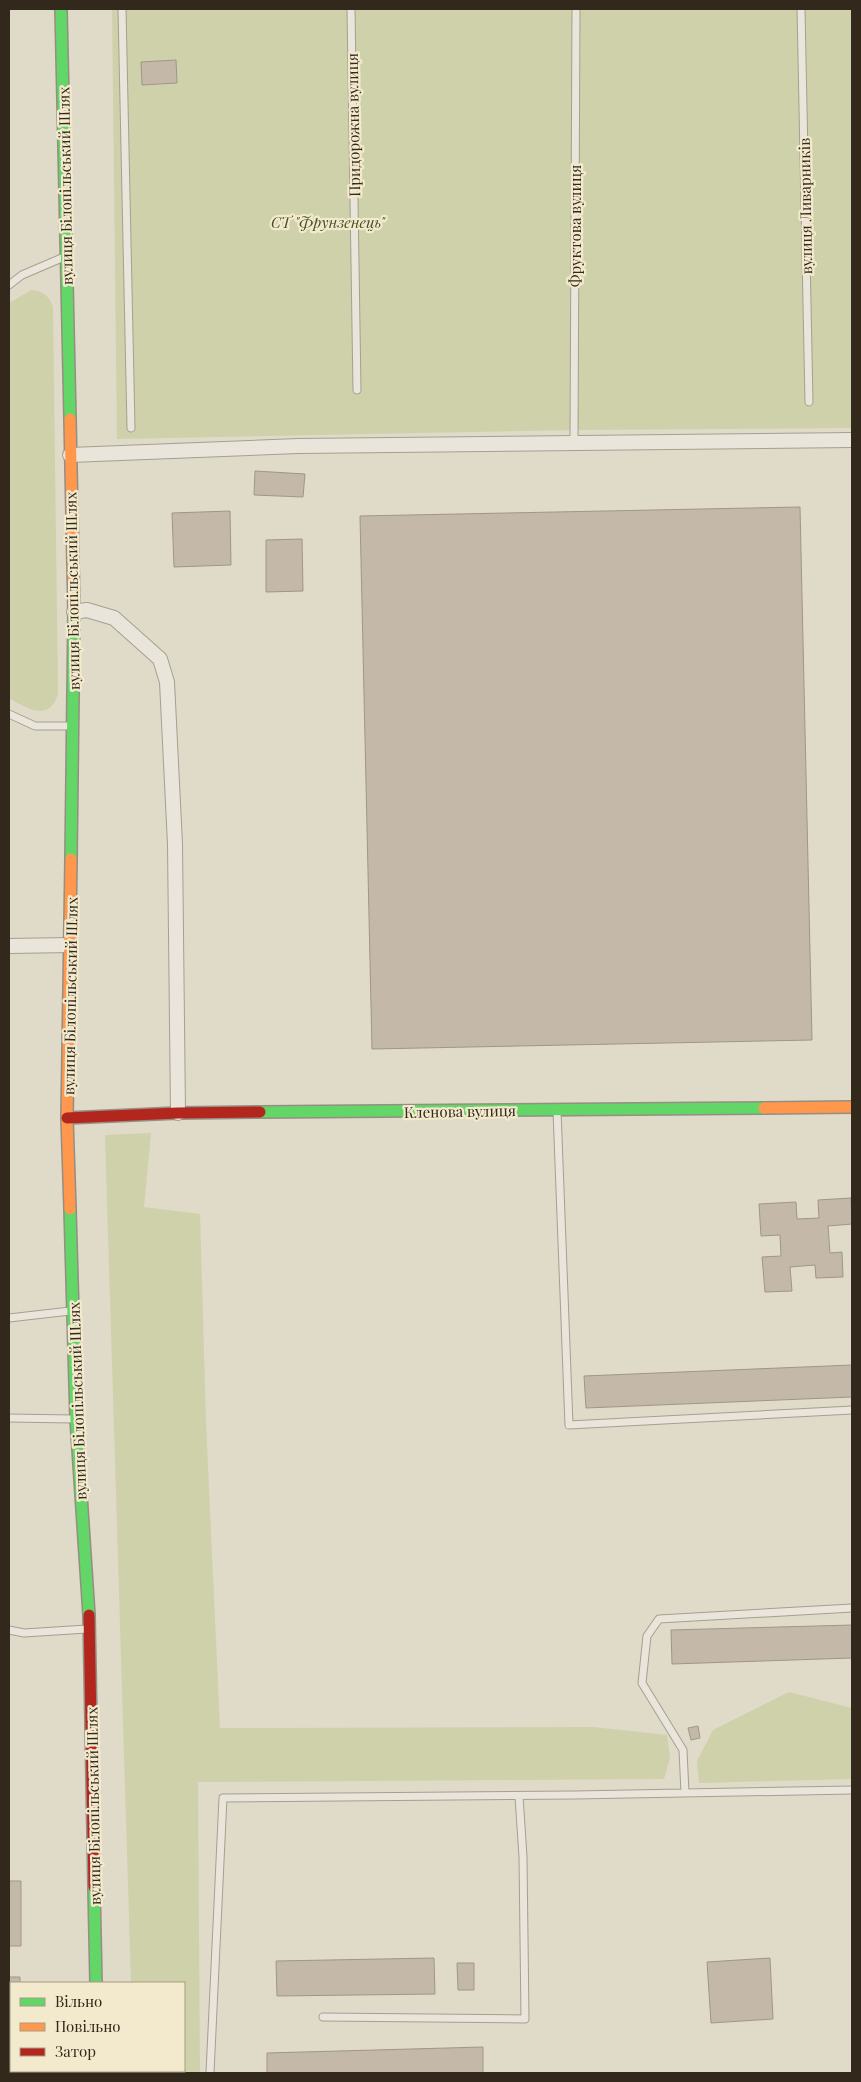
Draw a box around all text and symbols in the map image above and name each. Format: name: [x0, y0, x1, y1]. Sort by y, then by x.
street label: Придорожна вулиця: [342, 53, 364, 197]
street label: вулиця Білопільський Шлях: [53, 87, 77, 285]
street label: вулиця Ливарників: [794, 138, 816, 274]
street label: Фруктова вулиця: [565, 165, 585, 287]
park label: СТ "Фрунзенець": [271, 212, 387, 232]
street label: вулиця Білопільський Шлях: [60, 492, 84, 690]
street label: вулиця Білопільський Шлях: [58, 897, 82, 1095]
street label: Кленова вулиця: [404, 1100, 516, 1122]
street label: вулиця Білопільський Шлях: [64, 1301, 90, 1500]
street label: вулиця Білопільський Шлях: [81, 1707, 105, 1905]
legend: [10, 1982, 185, 2072]
text: Вільно: [55, 1991, 102, 2011]
text: Повільно: [55, 2016, 121, 2036]
text: Затор: [55, 2041, 96, 2061]

